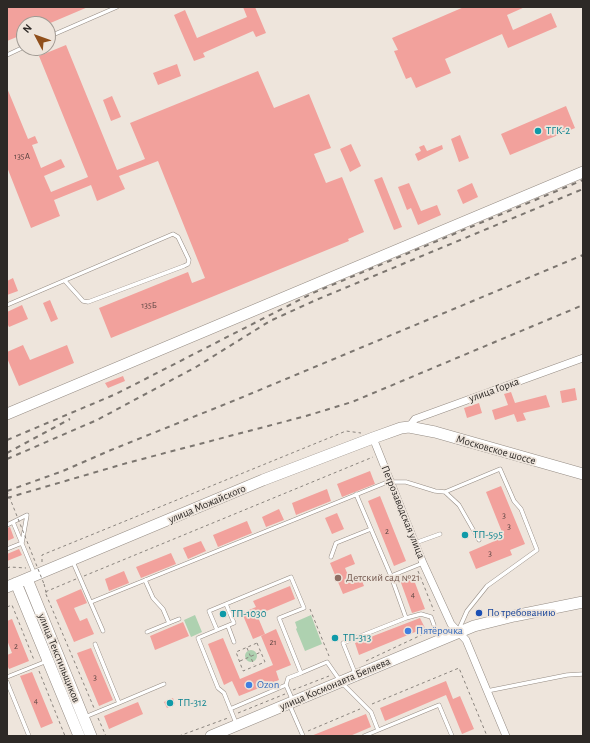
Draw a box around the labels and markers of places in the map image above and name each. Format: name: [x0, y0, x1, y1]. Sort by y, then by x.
place label: ТГК-2: [546, 124, 570, 138]
marker: ТГК-2: [533, 126, 543, 136]
place label: ТП-595: [473, 528, 503, 542]
marker: ТП-595: [460, 530, 470, 540]
place label: Детский сад №21: [346, 571, 420, 585]
marker: Детский сад №21: [333, 573, 343, 583]
place label: По требованию: [487, 606, 555, 620]
place label: ТП-1030: [231, 607, 266, 621]
marker: По требованию: [474, 608, 484, 618]
marker: ТП-1030: [218, 609, 228, 619]
place label: Пятёрочка: [416, 624, 463, 638]
marker: Пятёрочка: [403, 626, 413, 636]
place label: ТП-313: [343, 631, 371, 645]
marker: ТП-313: [330, 633, 340, 643]
place label: Ozon: [257, 678, 279, 692]
marker: Ozon: [244, 680, 254, 690]
place label: ТП-312: [178, 696, 207, 710]
marker: ТП-312: [165, 698, 175, 708]

